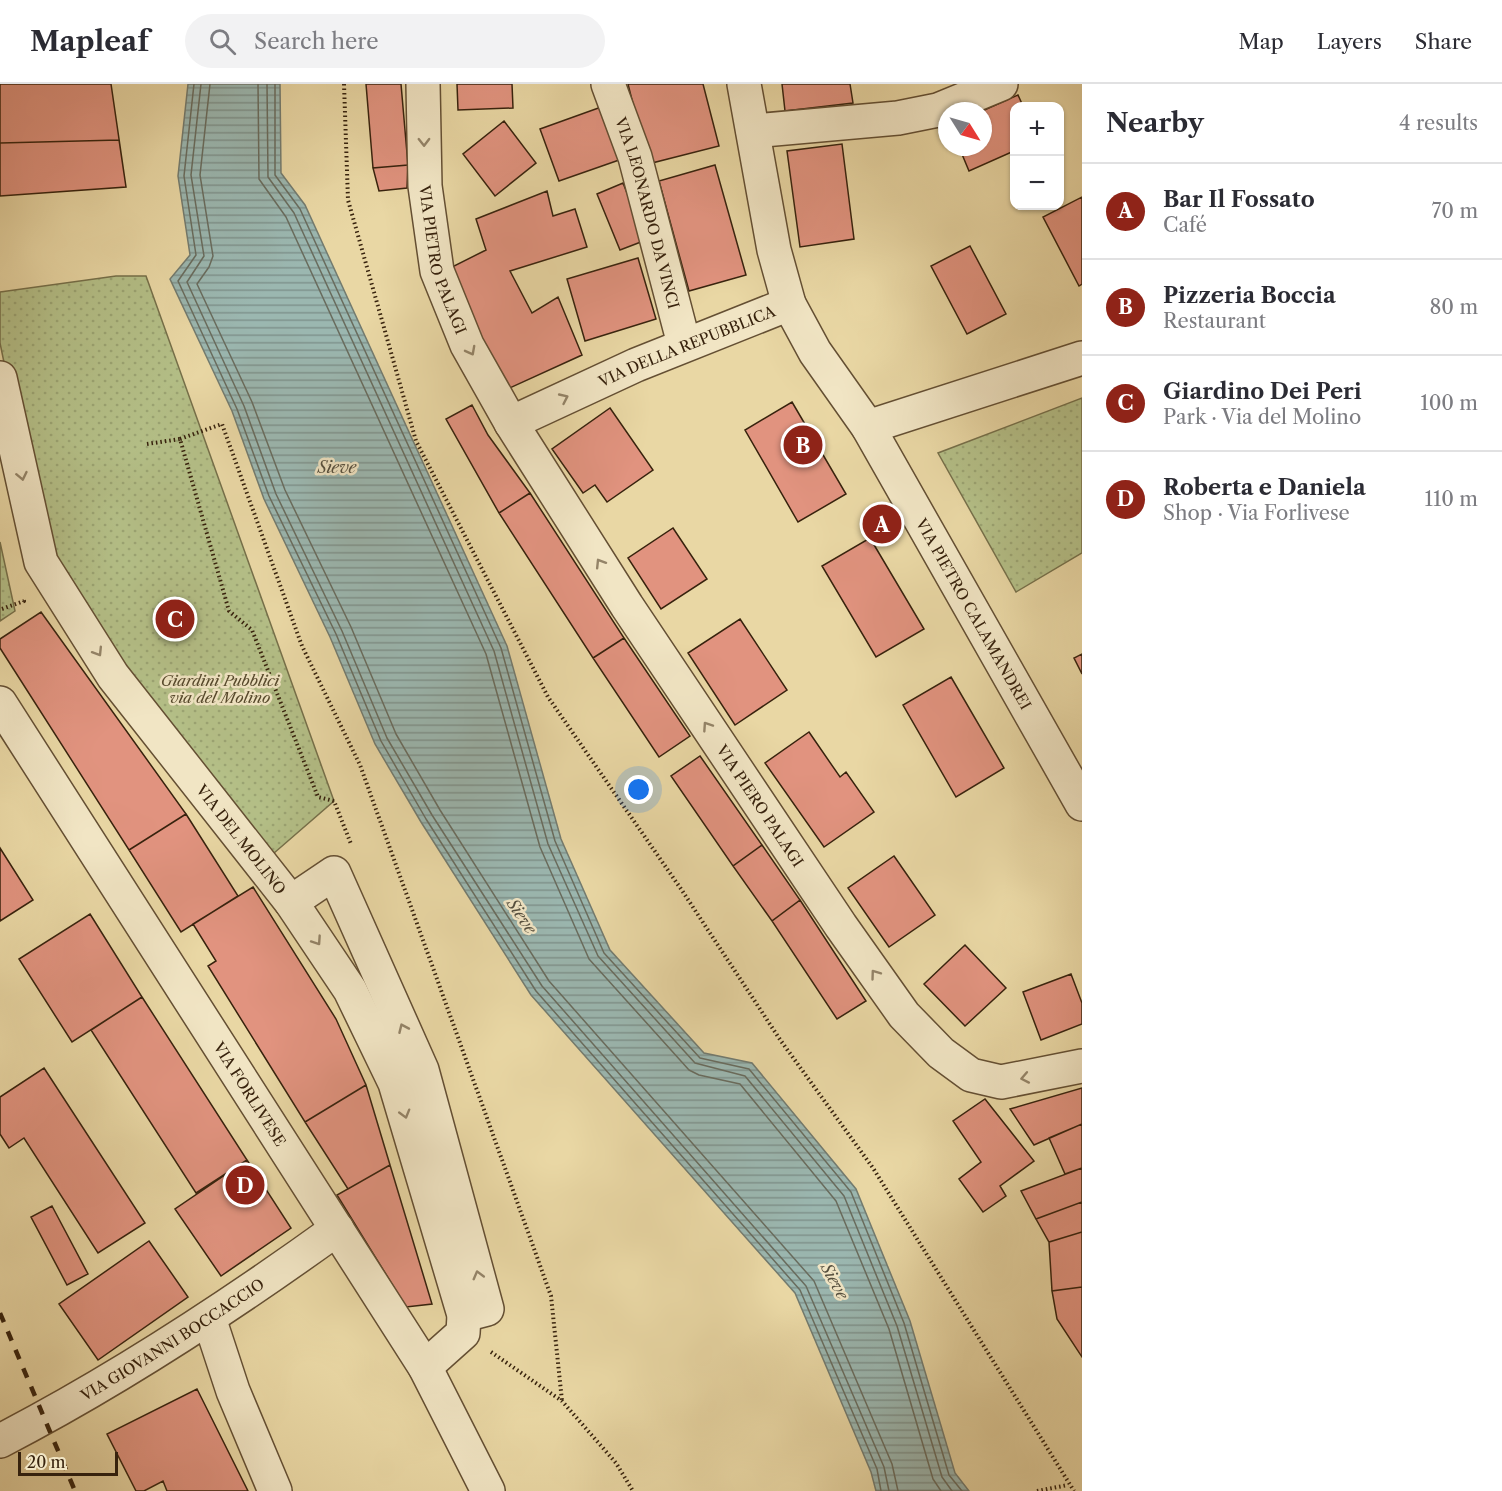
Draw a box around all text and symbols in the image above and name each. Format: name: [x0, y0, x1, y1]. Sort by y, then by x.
search box: [185, 14, 605, 68]
text: Mapleaf: [30, 24, 149, 58]
icon: search: [206, 25, 239, 58]
text: Search here: [254, 28, 379, 55]
text: Map: [1239, 29, 1284, 54]
text: Layers: [1317, 29, 1382, 54]
text: Share: [1415, 29, 1472, 54]
north arrow: [938, 102, 992, 156]
map controls: [1010, 102, 1064, 210]
button: +: [1010, 102, 1064, 156]
text: Nearby: [1106, 107, 1204, 139]
text: 4 results: [1399, 111, 1478, 135]
street label: VIA LEONARDO DA VINCI: [611, 113, 684, 311]
one-way arrow: [418, 138, 430, 147]
button: −: [1010, 156, 1064, 210]
street label: VIA PIETRO PALAGI: [415, 183, 471, 337]
text: Bar Il Fossato: [1163, 186, 1315, 213]
text: A: [1118, 199, 1133, 223]
text: 70 m: [1432, 199, 1478, 223]
text: Café: [1163, 213, 1207, 237]
text: Pizzeria Boccia: [1163, 282, 1336, 309]
text: B: [1118, 295, 1133, 319]
text: 80 m: [1430, 295, 1478, 319]
street label: VIA DELLA REPUBBLICA: [594, 301, 779, 391]
text: Restaurant: [1163, 309, 1266, 333]
one-way arrow: [464, 345, 475, 355]
text: Giardino Dei Peri: [1163, 378, 1362, 405]
text: C: [1117, 391, 1134, 415]
text: 100 m: [1420, 391, 1478, 415]
one-way arrow: [558, 393, 569, 405]
text: Park · Via del Molino: [1163, 405, 1361, 429]
pin: B: [784, 422, 822, 468]
water label: Sieve: [317, 457, 357, 477]
one-way arrow: [14, 471, 27, 481]
text: Roberta e Daniela: [1163, 474, 1366, 501]
text: D: [1117, 487, 1134, 511]
text: 110 m: [1425, 487, 1478, 511]
text: Shop · Via Forlivese: [1163, 501, 1350, 525]
pin: A: [862, 502, 902, 546]
street label: VIA PIETRO CALAMANDREI: [912, 514, 1036, 713]
one-way arrow: [595, 559, 607, 569]
pin: C: [156, 596, 195, 642]
one-way arrow: [90, 646, 102, 656]
park label: Giardini Pubblici via del Molino: [161, 671, 281, 707]
one-way arrow: [704, 721, 715, 732]
street label: VIA PIERO PALAGI: [712, 740, 808, 870]
your location: [624, 775, 653, 804]
street label: VIA DEL MOLINO: [192, 780, 291, 898]
water label: Sieve: [502, 894, 542, 939]
one-way arrow: [310, 934, 321, 945]
one-way arrow: [871, 970, 882, 981]
one-way arrow: [399, 1024, 411, 1035]
street label: VIA FORLIVESE: [209, 1037, 290, 1149]
one-way arrow: [1020, 1071, 1030, 1084]
one-way arrow: [398, 1108, 410, 1119]
pin: D: [226, 1162, 264, 1208]
water label: Sieve: [816, 1258, 854, 1304]
one-way arrow: [472, 1270, 485, 1280]
street label: VIA GIOVANNI BOCCACCIO: [76, 1274, 268, 1405]
scale bar: [18, 1449, 118, 1476]
text: 20 m: [27, 1452, 66, 1472]

